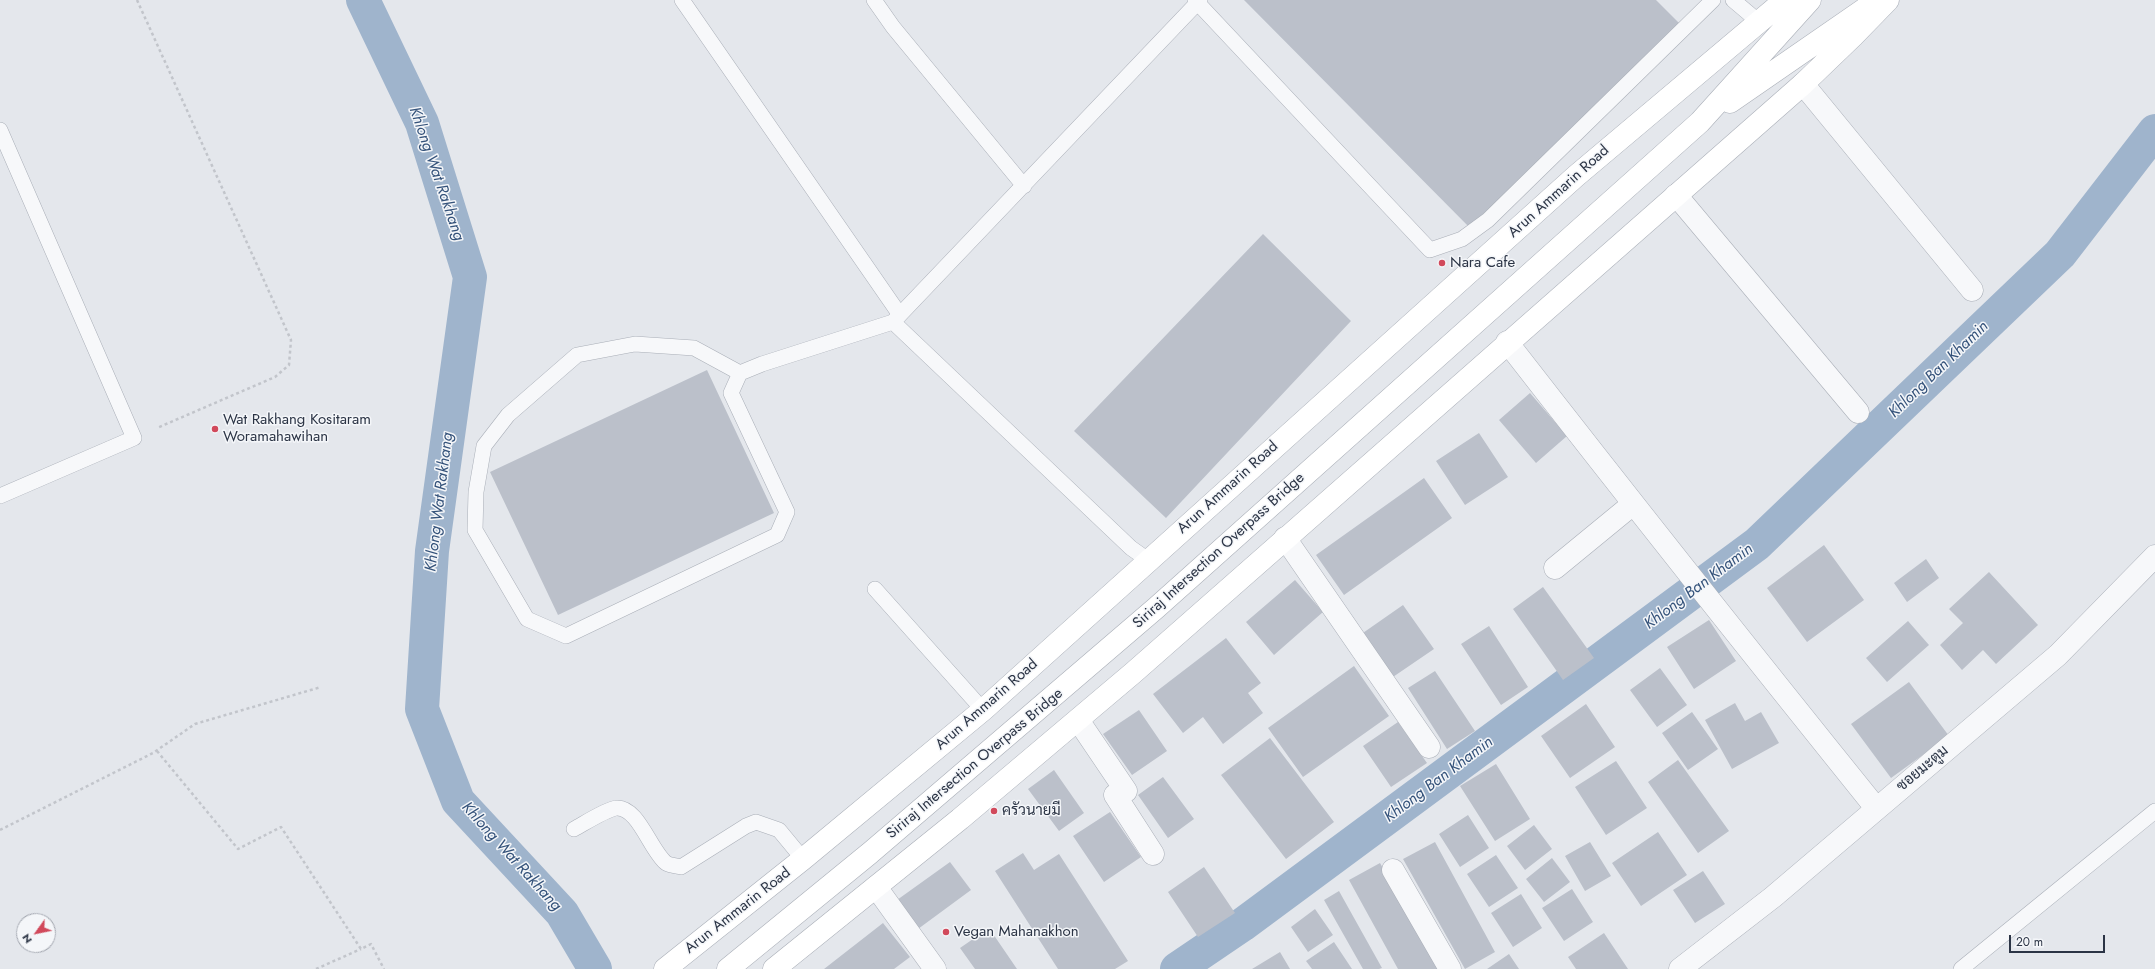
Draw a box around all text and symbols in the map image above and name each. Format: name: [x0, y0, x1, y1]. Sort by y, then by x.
water label: Khlong Wat Rakhang: [404, 105, 468, 243]
street label: Arun Ammarin Road: [1505, 142, 1613, 242]
place label: Nara Cafe: [1450, 254, 1515, 272]
marker: Nara Cafe: [1437, 258, 1447, 268]
water label: Khlong Ban Khamin: [1885, 317, 1993, 423]
place label: Wat Rakhang Kositaram Woramahawihan: [223, 411, 371, 446]
marker: Wat Rakhang Kositaram Woramahawihan: [210, 424, 220, 434]
water label: Khlong Wat Rakhang: [422, 431, 458, 573]
street label: Arun Ammarin Road: [1174, 438, 1282, 538]
street label: Siriraj Intersection Overpass Bridge: [1129, 469, 1309, 633]
water label: Khlong Ban Khamin: [1641, 540, 1757, 634]
street label: Arun Ammarin Road: [932, 656, 1042, 754]
street label: Siriraj Intersection Overpass Bridge: [883, 685, 1067, 843]
water label: Khlong Ban Khamin: [1381, 733, 1497, 827]
street label: ซอยมะตูม: [1893, 742, 1953, 796]
water label: Khlong Wat Rakhang: [457, 798, 565, 916]
place label: ครัวนายมี: [1002, 802, 1061, 820]
marker: ครัวนายมี: [989, 806, 999, 816]
street label: Arun Ammarin Road: [681, 864, 795, 958]
north arrow: [16, 913, 56, 953]
place label: Vegan Mahanakhon: [954, 923, 1079, 941]
marker: Vegan Mahanakhon: [941, 927, 951, 937]
scale bar: [2011, 927, 2107, 953]
text: N: [18, 931, 36, 947]
text: 20 m: [2016, 933, 2043, 951]

